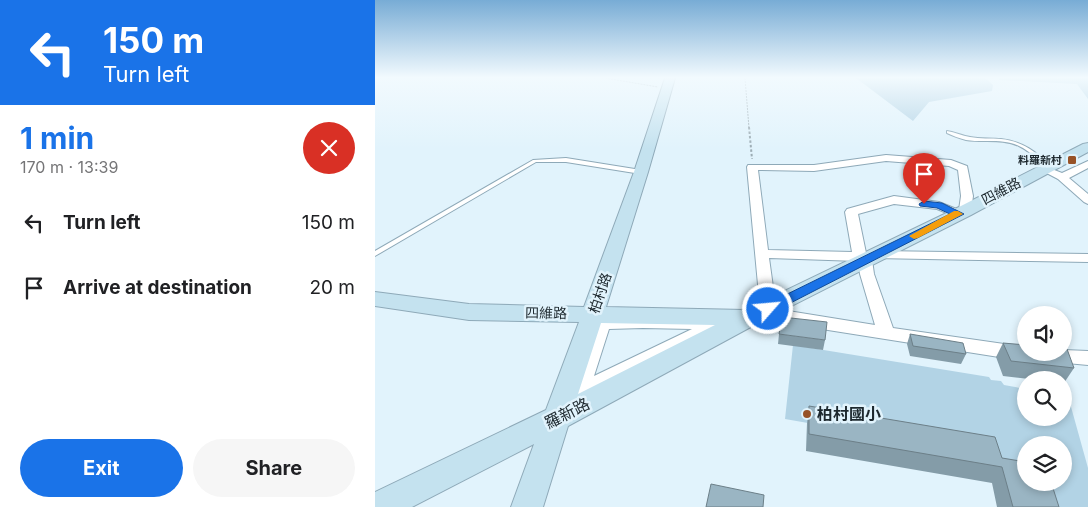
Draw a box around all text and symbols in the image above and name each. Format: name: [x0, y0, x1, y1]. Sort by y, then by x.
text: 150 m: [103, 19, 204, 61]
icon: left: [20, 20, 85, 85]
text: Turn left: [103, 61, 189, 87]
text: 1 min: [20, 120, 94, 156]
button: close: [303, 122, 355, 174]
pin: [903, 153, 945, 204]
place label: 料羅新村: [1018, 153, 1062, 167]
marker: 料羅新村: [1066, 154, 1078, 166]
text: 170 m · 13:39: [20, 157, 118, 177]
icon: arrive: [910, 160, 938, 188]
street label: 四維路: [978, 173, 1023, 208]
icon: left: [20, 209, 48, 237]
text: Turn left: [63, 211, 141, 234]
text: 150 m: [302, 211, 355, 234]
street label: 柏村路: [585, 270, 614, 315]
icon: arrive: [20, 274, 48, 302]
text: Arrive at destination: [63, 276, 252, 299]
text: 20 m: [309, 276, 355, 299]
position arrow: [741, 282, 793, 334]
street label: 四維路: [525, 304, 567, 321]
map controls: [1017, 306, 1072, 491]
button: sound: [1017, 306, 1072, 361]
button: search: [1017, 371, 1072, 426]
street label: 羅新路: [541, 393, 593, 433]
place label: 柏村國小: [817, 404, 881, 424]
marker: 柏村國小: [801, 408, 813, 420]
button: layers: [1017, 436, 1072, 491]
button: Exit: [20, 439, 183, 497]
button: Share: [193, 439, 355, 497]

